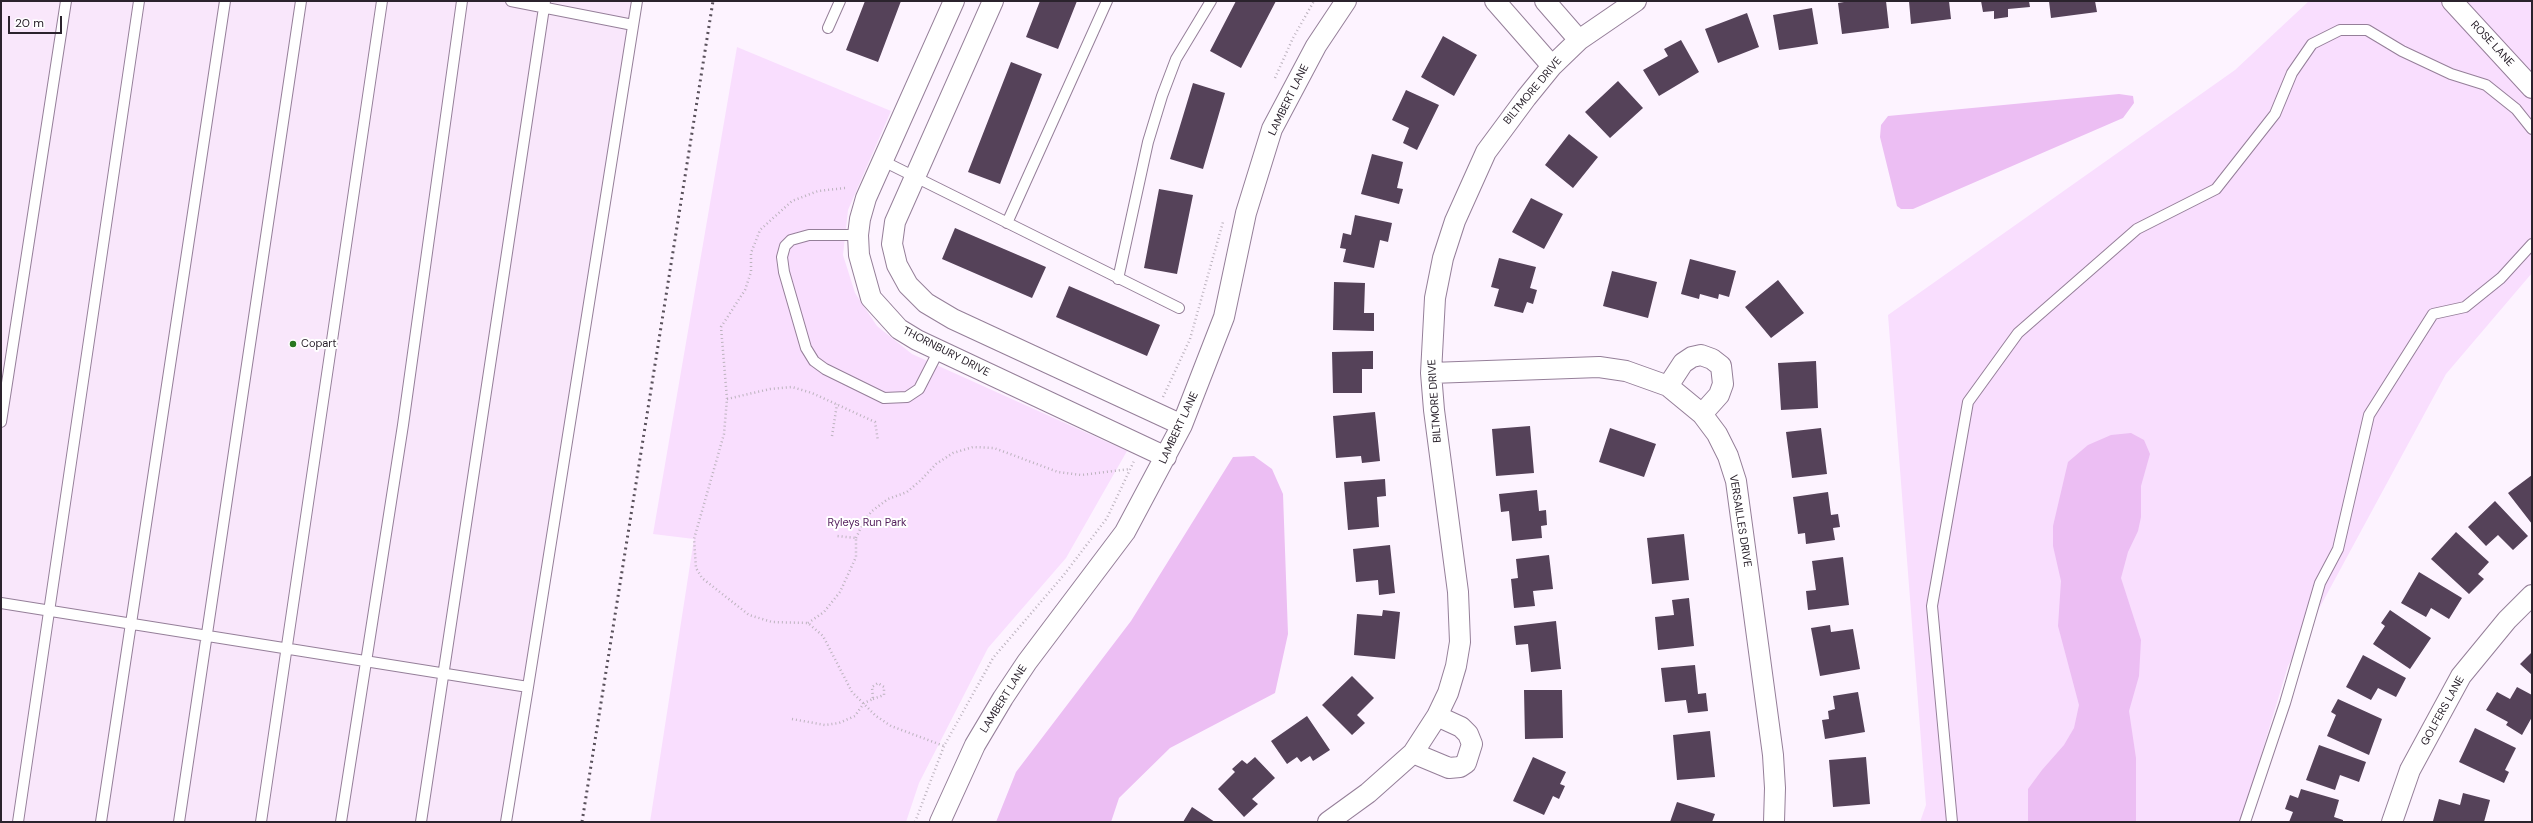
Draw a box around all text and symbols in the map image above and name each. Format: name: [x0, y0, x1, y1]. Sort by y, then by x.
scale bar: [10, 8, 64, 34]
text: 20 m: [15, 15, 44, 31]
street label: ROSE LANE: [2468, 18, 2516, 70]
street label: BILTMORE DRIVE: [1501, 55, 1565, 127]
street label: LAMBERT LANE: [1266, 62, 1312, 138]
street label: THORNBURY DRIVE: [900, 324, 992, 380]
place label: Copart: [301, 337, 337, 351]
marker: Copart: [288, 339, 298, 349]
street label: BILTMORE DRIVE: [1425, 359, 1445, 443]
street label: LAMBERT LANE: [1157, 390, 1201, 466]
street label: VERSAILLES DRIVE: [1726, 474, 1754, 568]
park label: Ryleys Run Park: [827, 516, 907, 530]
street label: LAMBERT LANE: [978, 663, 1030, 735]
street label: GOLFERS LANE: [2418, 674, 2468, 748]

